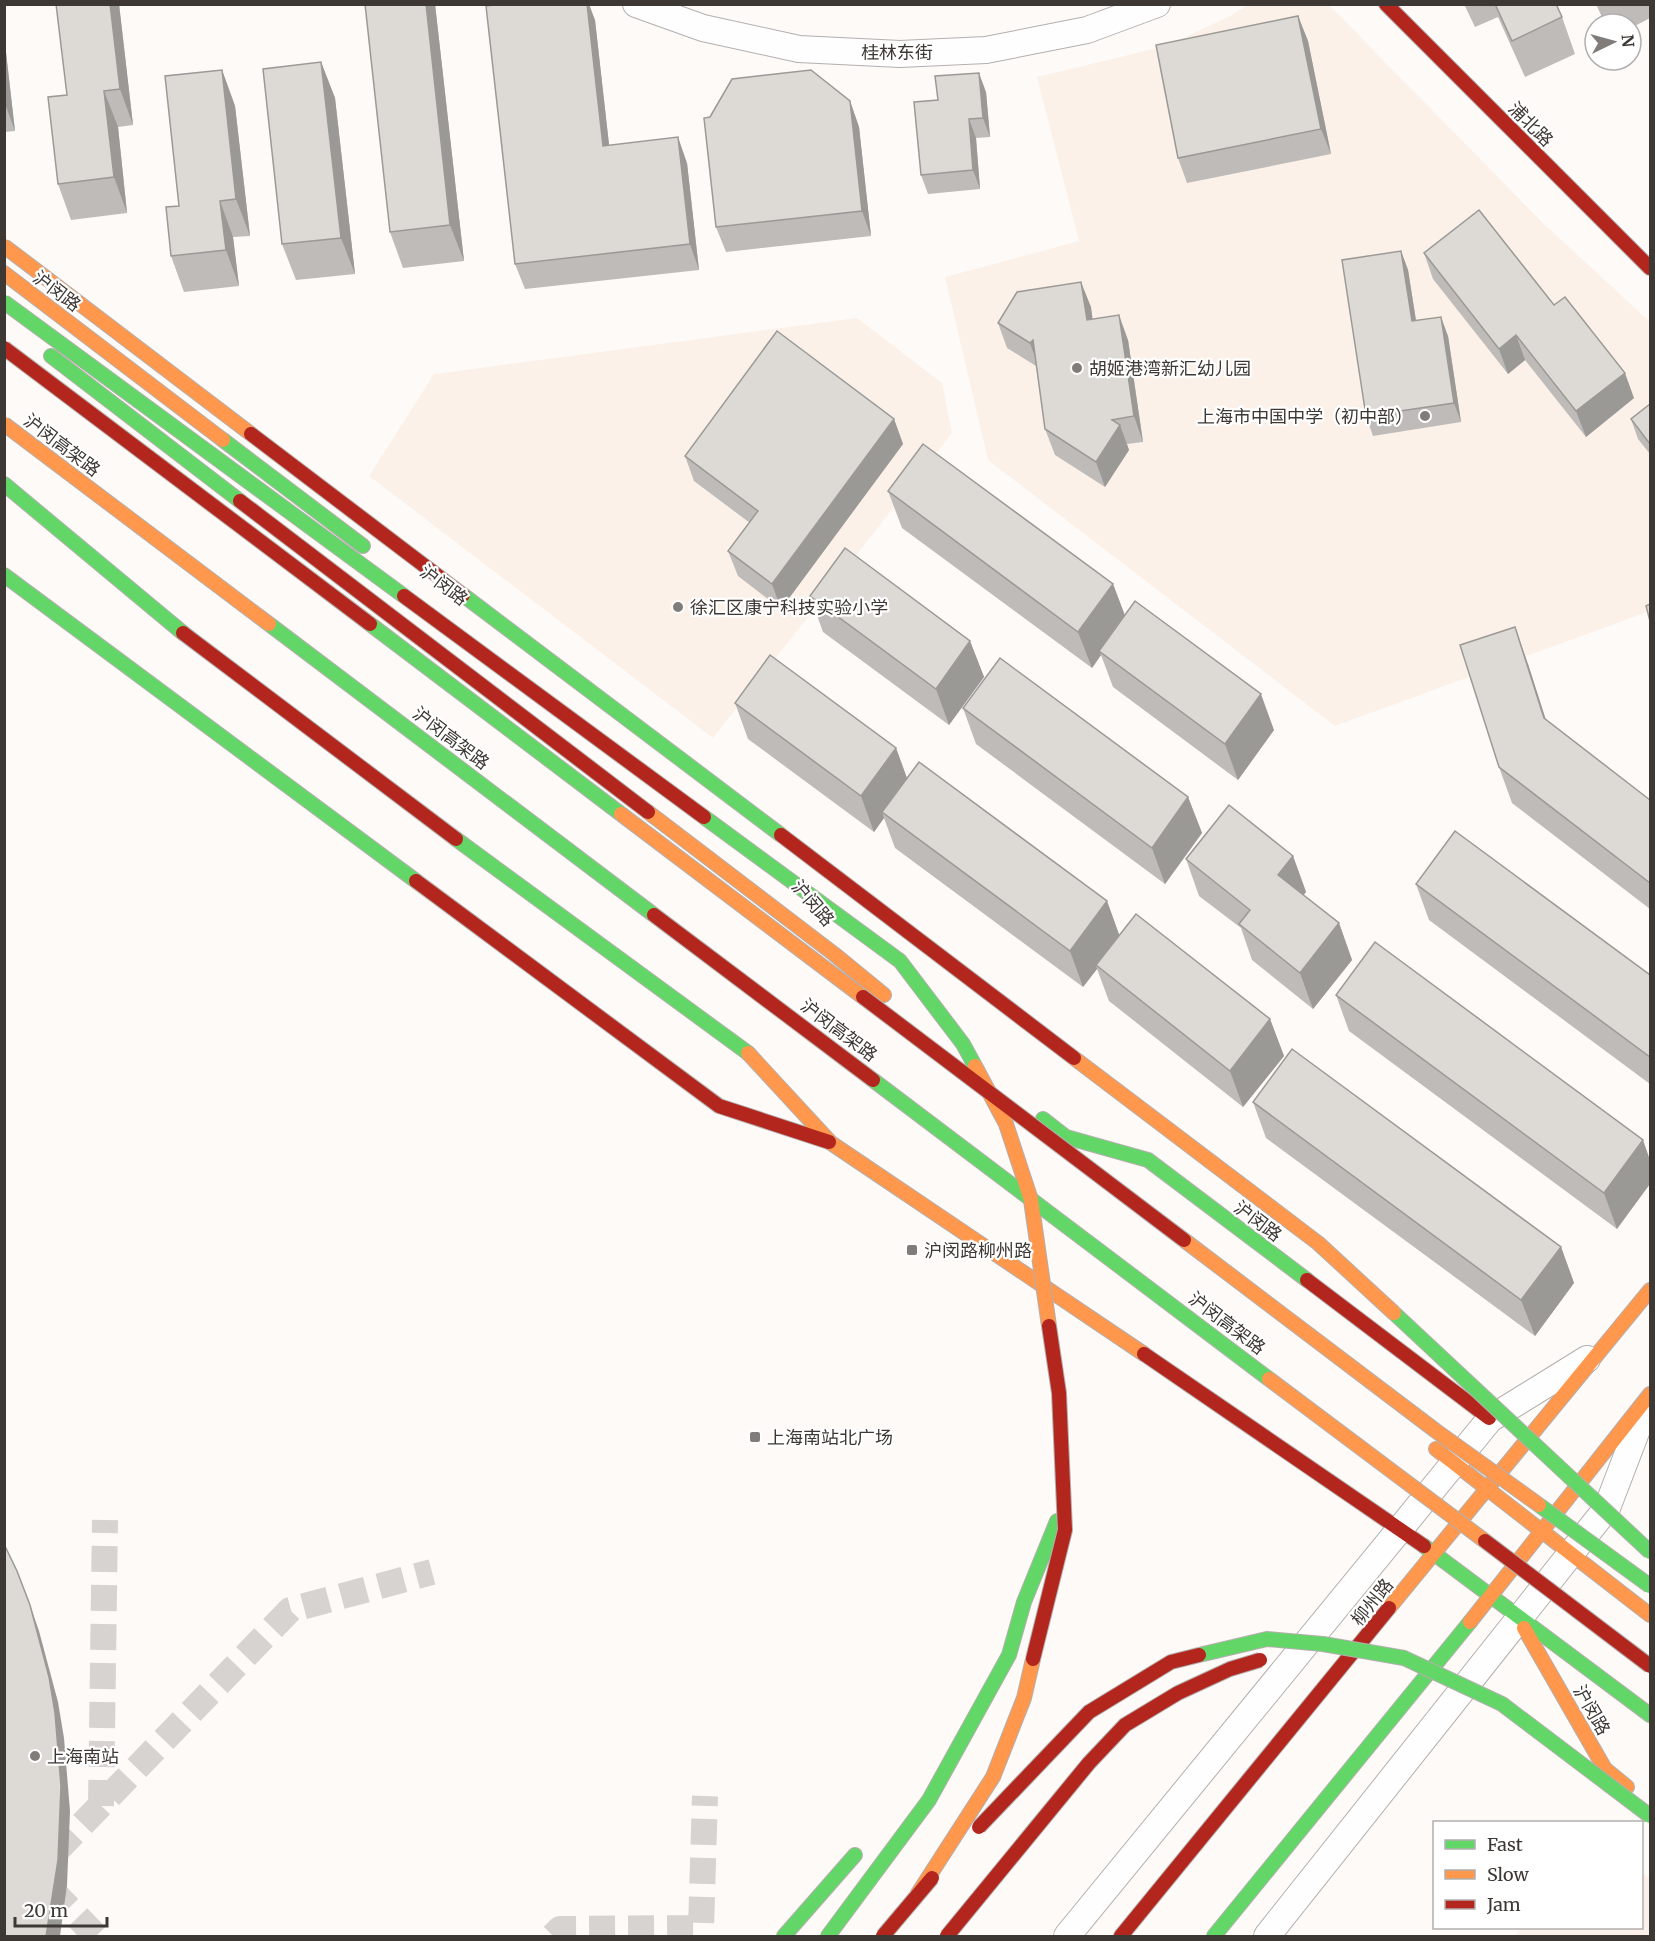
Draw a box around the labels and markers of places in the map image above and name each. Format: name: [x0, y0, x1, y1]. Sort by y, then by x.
place label: 胡姬港湾新汇幼儿园: [1089, 357, 1251, 380]
marker: 胡姬港湾新汇幼儿园: [1070, 361, 1084, 375]
place label: 上海市中国中学（初中部）: [1197, 405, 1413, 428]
marker: 上海市中国中学（初中部）: [1418, 409, 1432, 423]
place label: 徐汇区康宁科技实验小学: [690, 596, 888, 619]
marker: 徐汇区康宁科技实验小学: [671, 600, 685, 614]
place label: 沪闵路柳州路: [924, 1239, 1032, 1262]
marker: 沪闵路柳州路: [905, 1243, 919, 1257]
place label: 上海南站北广场: [767, 1426, 893, 1449]
marker: 上海南站北广场: [748, 1430, 762, 1444]
place label: 上海南站: [47, 1745, 119, 1768]
marker: 上海南站: [28, 1749, 42, 1763]

